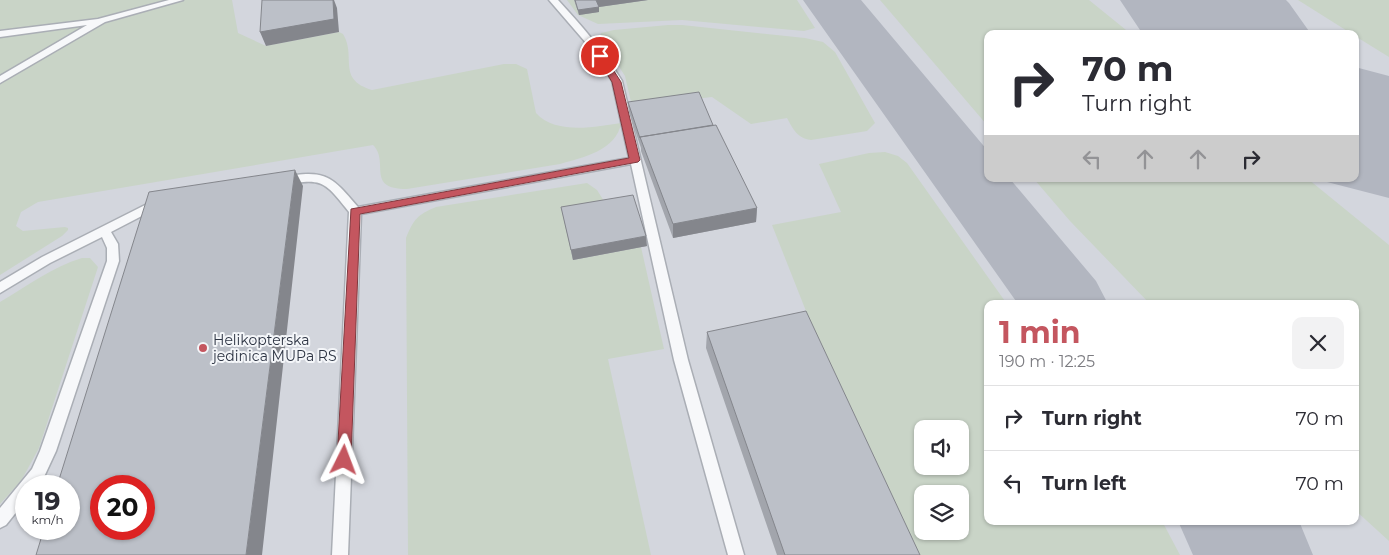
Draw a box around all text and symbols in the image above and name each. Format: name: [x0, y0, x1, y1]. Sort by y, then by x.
pin: [579, 35, 621, 77]
icon: arrive: [586, 42, 614, 70]
text: 70 m: [1082, 47, 1173, 90]
icon: right: [999, 50, 1064, 115]
text: Turn right: [1082, 90, 1192, 117]
icon: left: [1078, 145, 1106, 173]
icon: ahead: [1131, 145, 1159, 173]
icon: ahead: [1184, 145, 1212, 173]
icon: right: [1237, 145, 1265, 173]
text: 1 min: [999, 314, 1080, 351]
button: close: [1292, 317, 1344, 369]
place label: Helikopterska jedinica MUPa RS: [211, 331, 337, 365]
marker: Helikopterska jedinica MUPa RS: [197, 342, 209, 354]
text: 190 m · 12:25: [999, 352, 1095, 371]
icon: right: [999, 404, 1027, 432]
text: Turn right: [1042, 407, 1142, 430]
text: 70 m: [1295, 407, 1344, 430]
map controls: [914, 420, 969, 540]
button: sound: [914, 420, 969, 475]
position arrow: [317, 433, 369, 485]
icon: left: [999, 469, 1027, 497]
text: Turn left: [1042, 472, 1127, 495]
text: 70 m: [1295, 472, 1344, 495]
speed limit sign: 20: [90, 475, 155, 540]
button: layers: [914, 485, 969, 540]
text: 19: [35, 486, 60, 516]
text: km/h: [31, 512, 64, 527]

